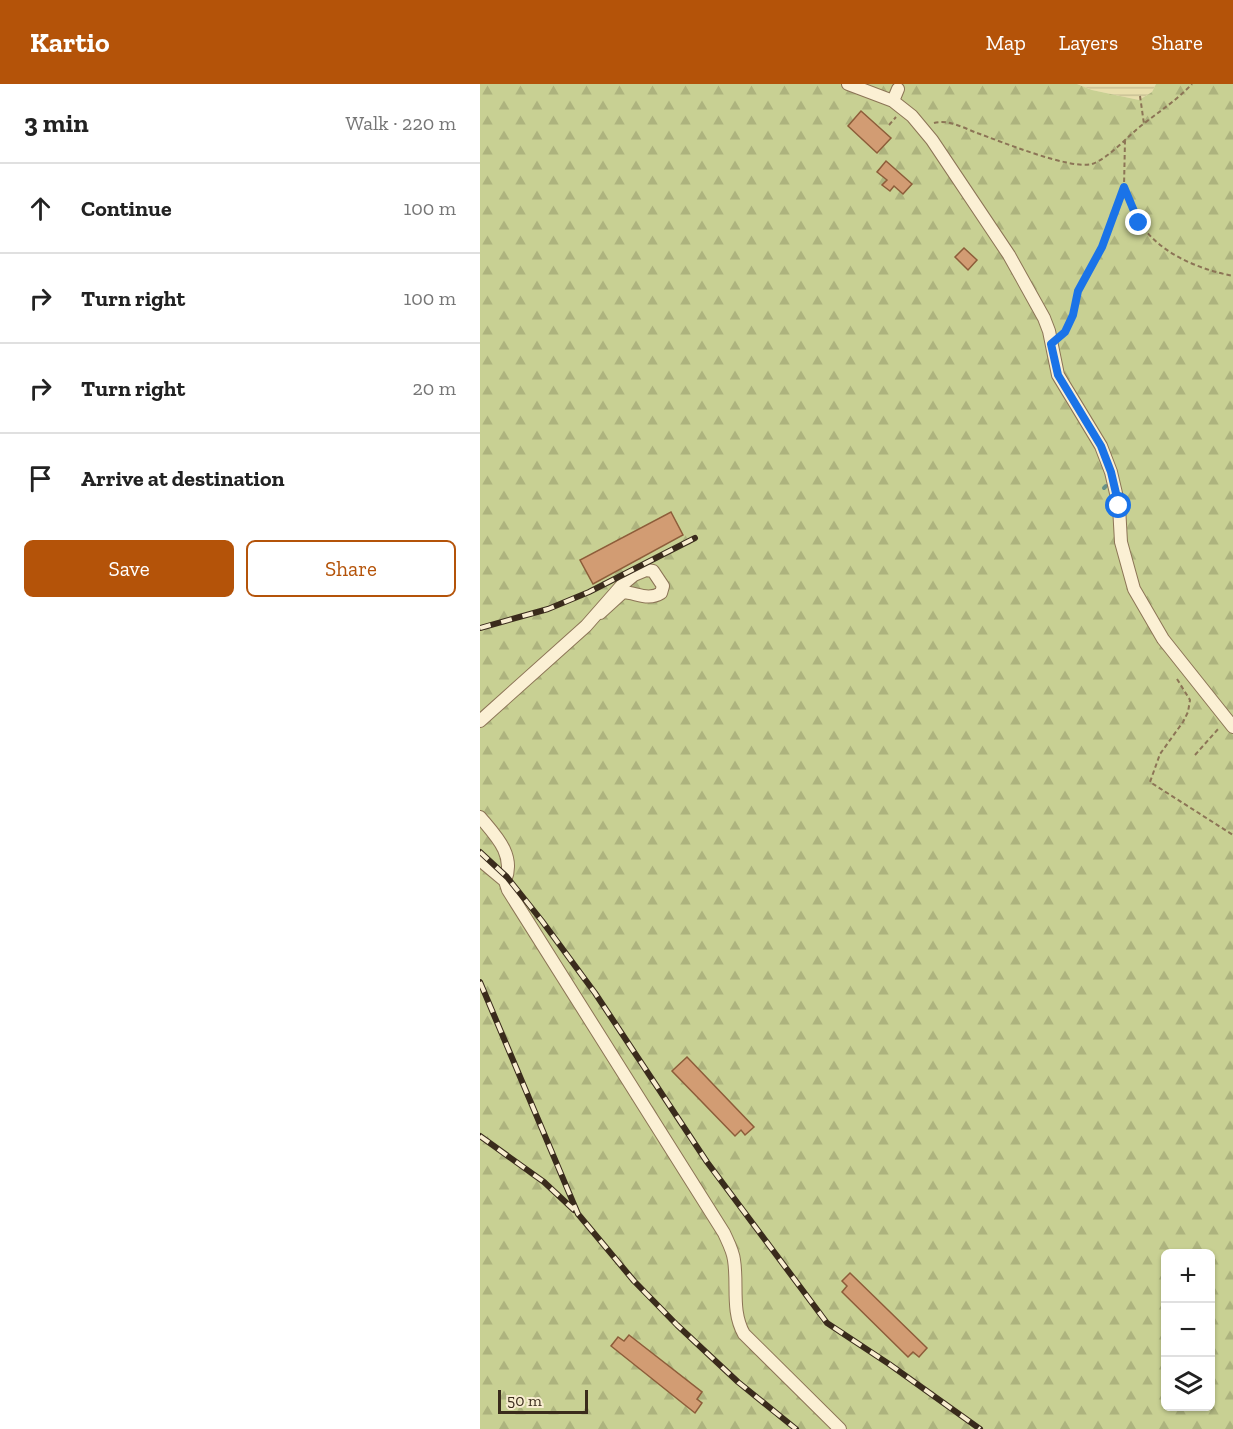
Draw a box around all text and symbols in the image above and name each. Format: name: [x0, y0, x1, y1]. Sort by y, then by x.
text: Kartio: [30, 26, 110, 59]
text: Map: [986, 30, 1026, 55]
text: Layers: [1059, 30, 1118, 55]
text: Share: [1151, 30, 1203, 55]
text: 3 min: [24, 107, 89, 139]
text: Walk · 220 m: [345, 111, 456, 135]
icon: ahead: [24, 192, 57, 225]
text: Continue: [81, 195, 172, 222]
text: 100 m: [403, 196, 456, 220]
route end: [1125, 209, 1151, 235]
icon: right: [24, 282, 57, 315]
text: Turn right: [81, 285, 185, 312]
text: 100 m: [403, 286, 456, 310]
icon: right: [24, 372, 57, 405]
text: Turn right: [81, 375, 185, 402]
text: 20 m: [412, 376, 456, 400]
icon: arrive: [24, 462, 57, 495]
text: Arrive at destination: [81, 465, 284, 492]
route start: [1105, 492, 1131, 518]
button: Save: [24, 540, 234, 597]
button: Share: [246, 540, 456, 597]
map controls: [1161, 1249, 1215, 1411]
button: +: [1161, 1249, 1215, 1303]
button: −: [1161, 1303, 1215, 1357]
button: layers: [1161, 1357, 1215, 1411]
scale bar: [498, 1387, 588, 1414]
text: 50 m: [507, 1391, 542, 1410]

